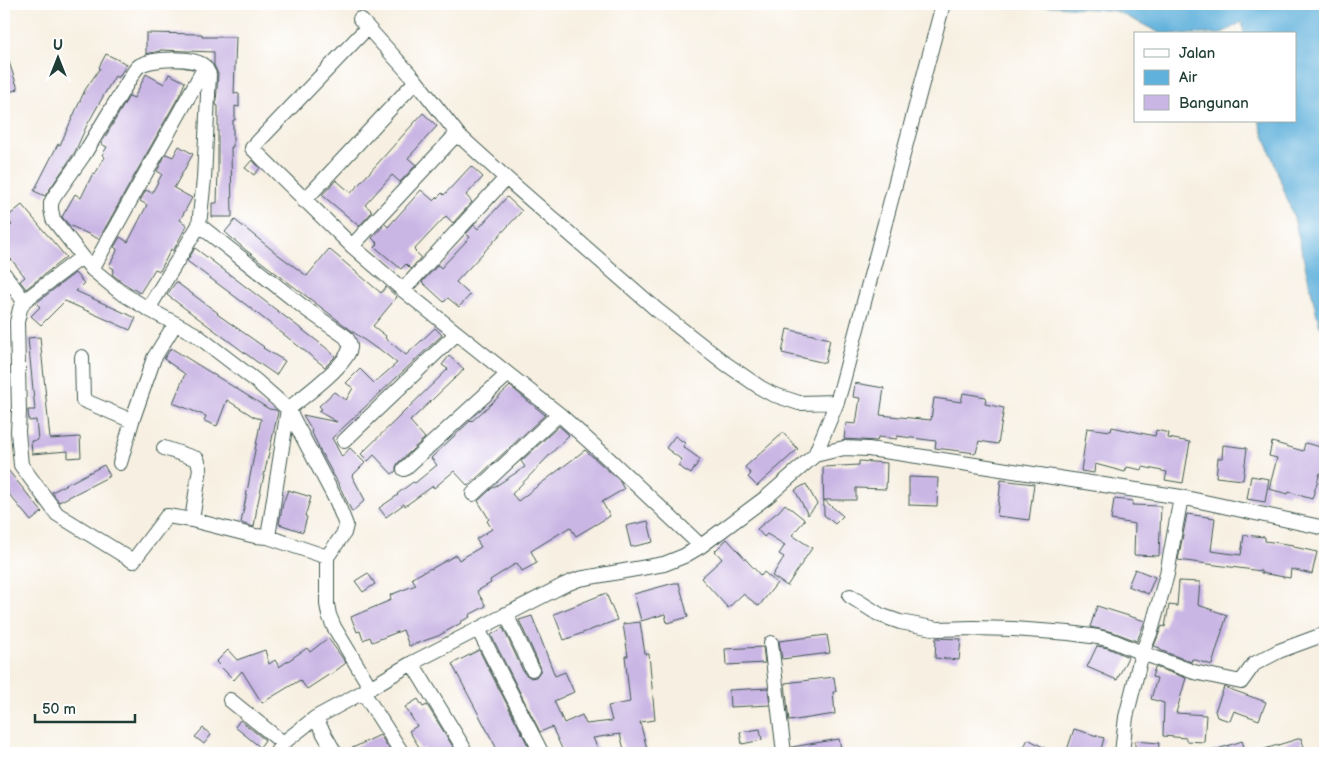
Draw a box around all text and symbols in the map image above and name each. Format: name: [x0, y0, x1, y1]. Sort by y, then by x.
north arrow: [32, 32, 82, 82]
legend: [1134, 32, 1296, 122]
text: U: [53, 37, 63, 54]
text: Jalan: [1179, 44, 1215, 63]
text: Air: [1179, 68, 1198, 87]
text: Bangunan: [1179, 94, 1249, 113]
scale bar: [35, 692, 135, 724]
text: 50 m: [42, 700, 76, 719]

